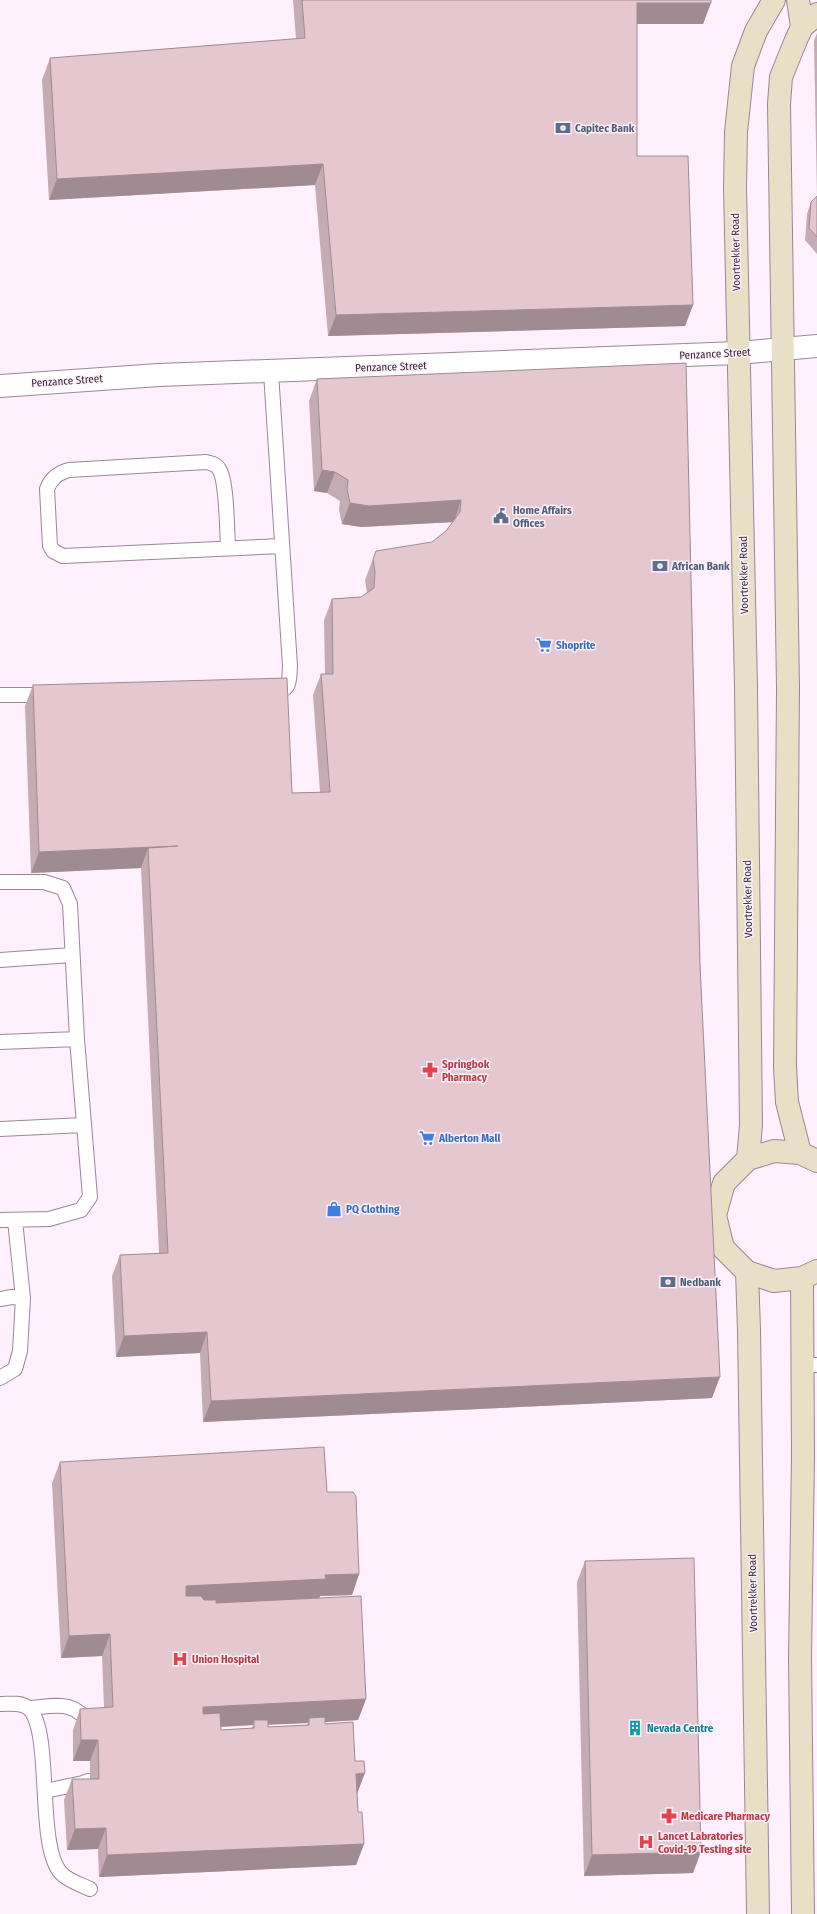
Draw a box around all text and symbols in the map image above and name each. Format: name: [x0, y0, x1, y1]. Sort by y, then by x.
bank icon: Capitec Bank: [554, 119, 572, 137]
place label: Capitec Bank: [575, 122, 635, 135]
street label: Voortrekker Road: [729, 213, 743, 291]
street label: Penzance Street: [679, 346, 752, 362]
street label: Penzance Street: [355, 359, 427, 375]
street label: Penzance Street: [31, 372, 104, 390]
place label: Home Affairs Offices: [513, 504, 572, 530]
public building icon: Home Affairs Offices: [492, 507, 510, 525]
street label: Voortrekker Road: [737, 536, 751, 614]
bank icon: African Bank: [651, 557, 669, 575]
place label: African Bank: [671, 560, 730, 573]
supermarket icon: Shoprite: [535, 636, 553, 654]
place label: Shoprite: [556, 639, 596, 652]
street label: Voortrekker Road: [741, 860, 755, 938]
place label: Springbok Pharmacy: [442, 1058, 490, 1084]
pharmacy icon: Springbok Pharmacy: [421, 1061, 439, 1079]
supermarket icon: Alberton Mall: [418, 1129, 436, 1147]
place label: Alberton Mall: [438, 1132, 501, 1145]
shop icon: PQ Clothing: [325, 1200, 343, 1218]
place label: PQ Clothing: [346, 1203, 400, 1216]
bank icon: Nedbank: [659, 1273, 677, 1291]
place label: Nedbank: [680, 1276, 721, 1289]
street label: Voortrekker Road: [746, 1554, 760, 1632]
hospital icon: Union Hospital: [171, 1650, 189, 1668]
place label: Union Hospital: [192, 1653, 260, 1666]
building icon: Nevada Centre: [626, 1719, 644, 1737]
place label: Nevada Centre: [647, 1722, 714, 1735]
pharmacy icon: Medicare Pharmacy: [660, 1807, 678, 1825]
place label: Medicare Pharmacy: [681, 1810, 771, 1823]
place label: Lancet Labratories Covid-19 Testing site: [658, 1830, 752, 1856]
hospital icon: Lancet Labratories Covid-19 Testing site: [637, 1833, 655, 1851]

